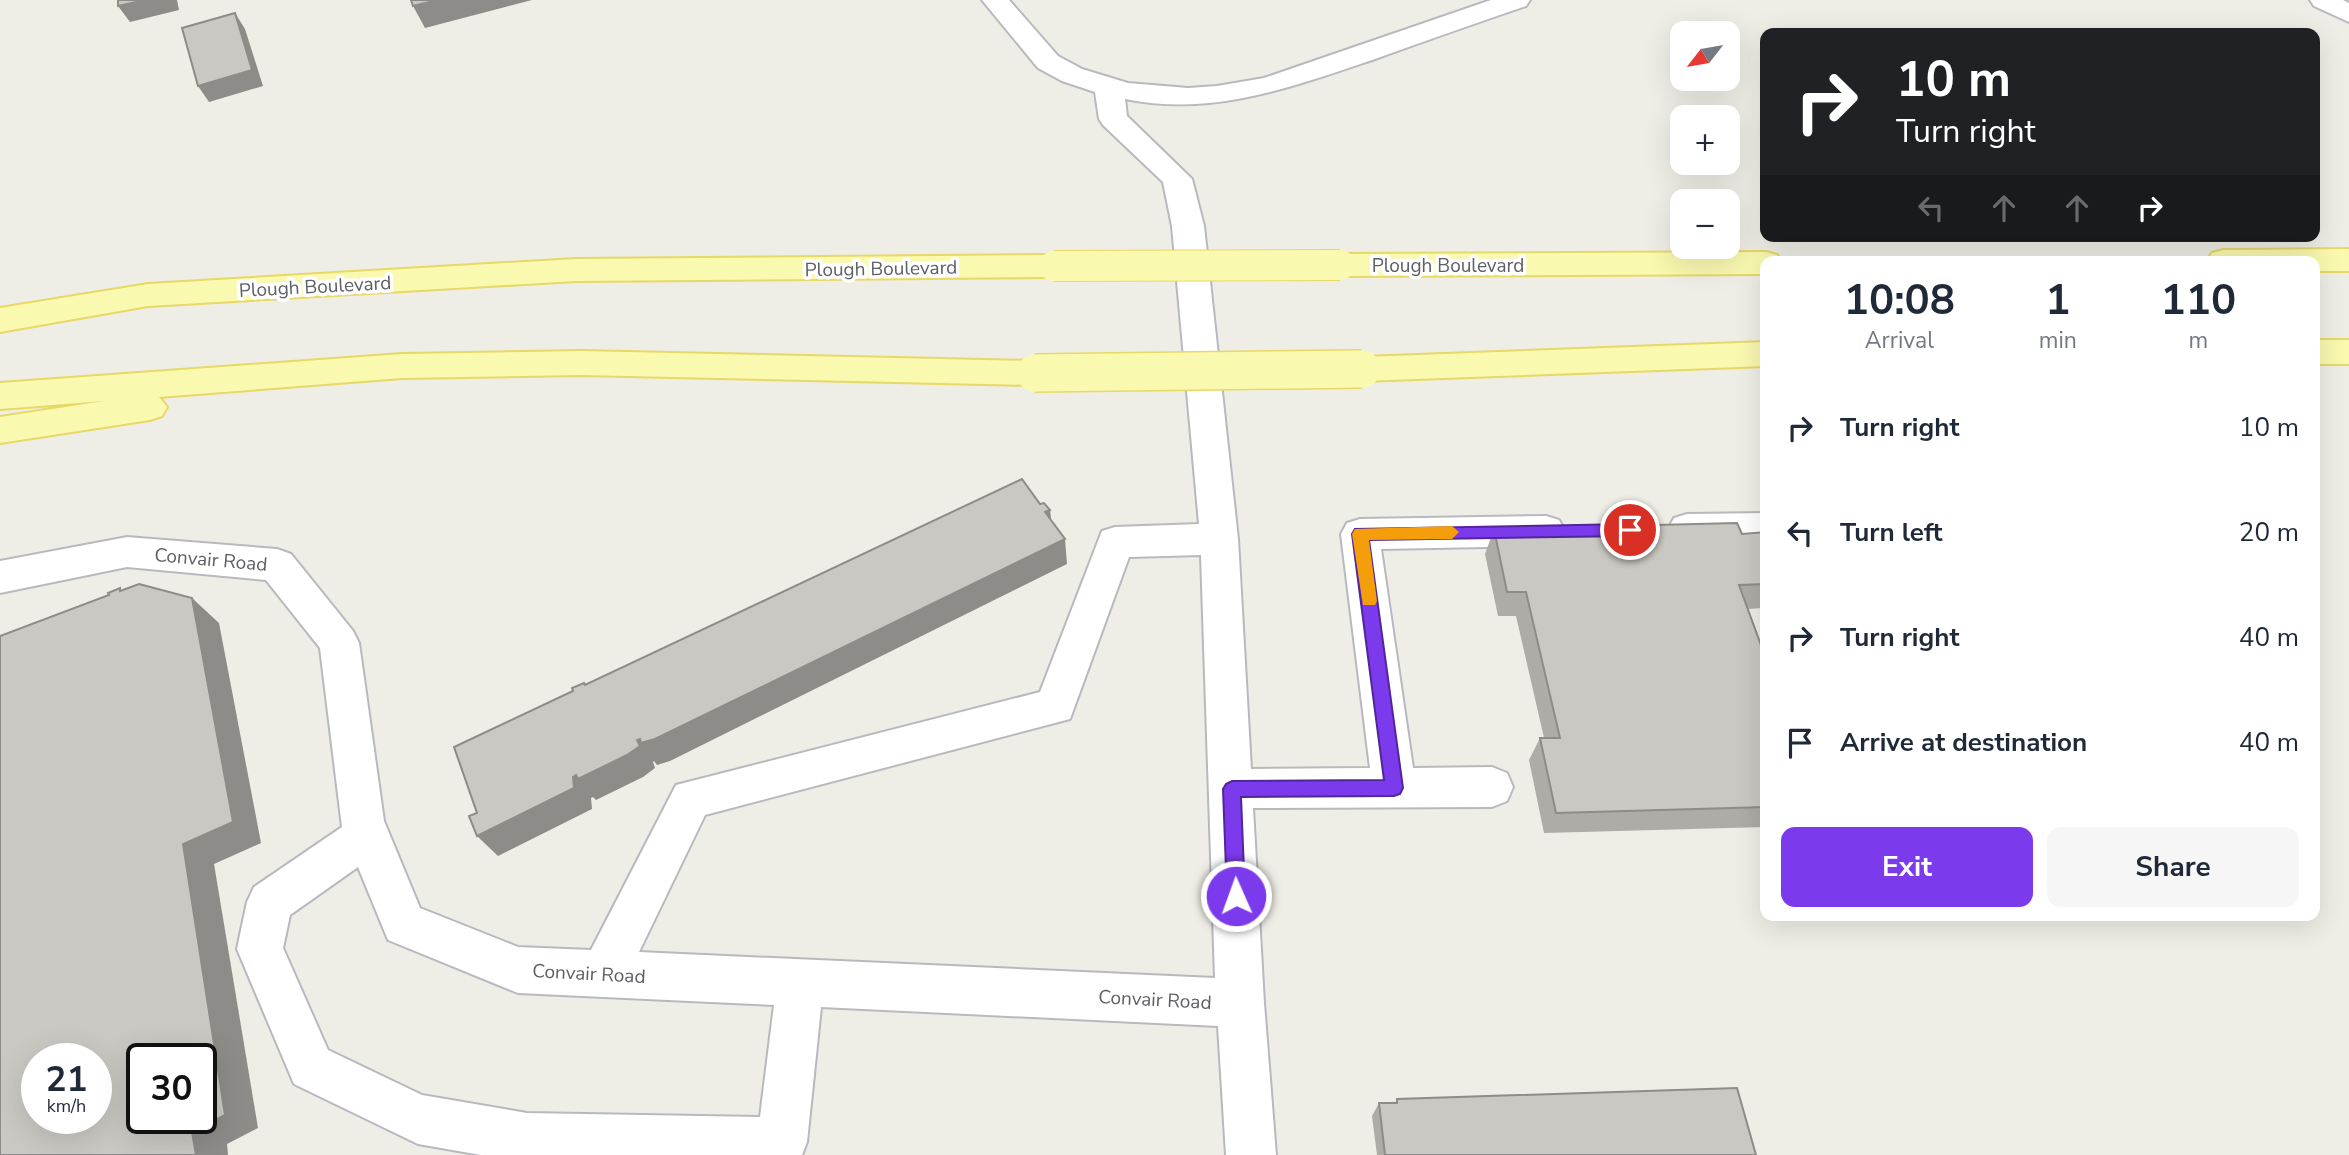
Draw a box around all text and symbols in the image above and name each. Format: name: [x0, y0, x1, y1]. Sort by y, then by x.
north arrow: [1670, 21, 1740, 91]
map controls: [1670, 21, 1740, 259]
text: 10 m: [1896, 46, 2011, 113]
icon: right: [1781, 56, 1872, 147]
button: +: [1670, 105, 1740, 175]
text: Turn right: [1896, 110, 2036, 153]
button: −: [1670, 189, 1740, 259]
icon: left: [1912, 189, 1950, 227]
icon: ahead: [1985, 189, 2023, 227]
icon: ahead: [2058, 189, 2096, 227]
icon: right: [2131, 189, 2169, 227]
street label: Plough Boulevard: [1372, 253, 1524, 279]
street label: Plough Boulevard: [805, 255, 958, 283]
street label: Plough Boulevard: [238, 270, 392, 304]
text: 10:08: [1844, 272, 1955, 329]
text: 1: [2045, 272, 2070, 329]
text: 110: [2161, 272, 2236, 329]
text: Arrival: [1865, 325, 1934, 356]
text: min: [2039, 325, 2077, 356]
text: m: [2189, 325, 2208, 356]
icon: right: [1781, 409, 1819, 447]
text: Turn right: [1840, 410, 1959, 445]
text: 10 m: [2239, 410, 2299, 445]
pin: [1600, 500, 1660, 560]
icon: arrive: [1611, 511, 1649, 549]
icon: left: [1781, 514, 1819, 552]
text: Turn left: [1840, 515, 1943, 550]
text: 20 m: [2239, 515, 2299, 550]
street label: Convair Road: [153, 542, 269, 578]
icon: right: [1781, 619, 1819, 657]
text: Turn right: [1840, 620, 1959, 655]
text: 40 m: [2239, 620, 2299, 655]
icon: arrive: [1781, 724, 1819, 762]
text: Arrive at destination: [1840, 725, 2087, 760]
text: 40 m: [2239, 725, 2299, 760]
button: Exit: [1781, 827, 2033, 907]
button: Share: [2047, 827, 2299, 907]
position arrow: [1199, 859, 1273, 933]
street label: Convair Road: [532, 958, 646, 990]
street label: Convair Road: [1098, 984, 1212, 1016]
speed limit sign: 30: [126, 1043, 217, 1134]
text: 21: [45, 1056, 88, 1103]
text: km/h: [47, 1094, 86, 1118]

